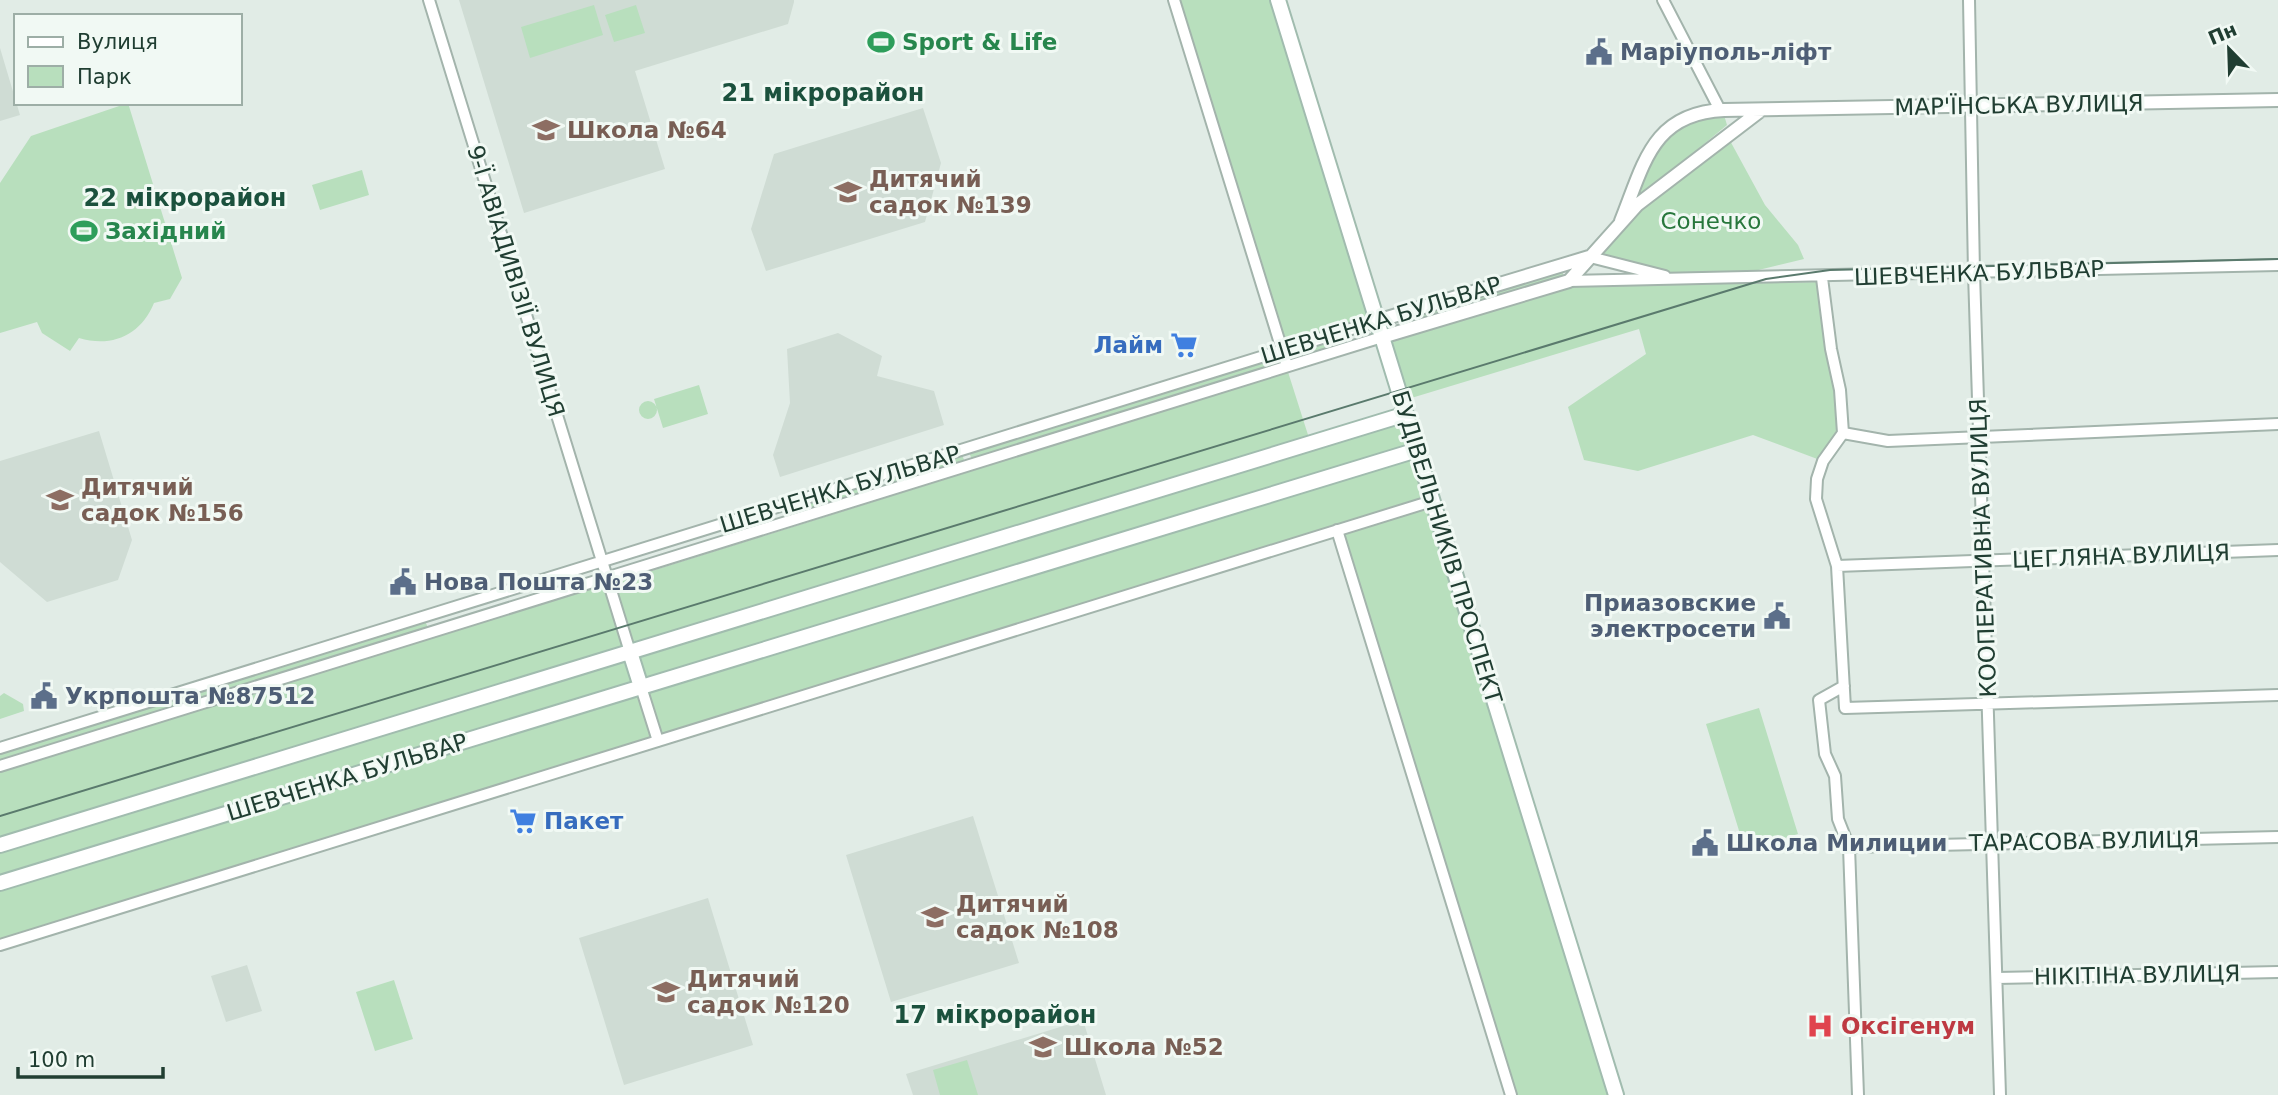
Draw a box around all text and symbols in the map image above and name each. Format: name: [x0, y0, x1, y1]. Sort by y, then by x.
legend: [14, 14, 242, 105]
north arrow: [2194, 14, 2264, 84]
text: Пн: [2205, 18, 2240, 49]
sports icon: Sport & Life: [866, 27, 896, 57]
place label: Sport & Life: [902, 29, 1057, 55]
text: Вулиця: [77, 30, 158, 54]
public building icon: Маріуполь-ліфт: [1584, 37, 1614, 67]
place label: Маріуполь-ліфт: [1620, 39, 1832, 65]
text: Парк: [77, 65, 132, 89]
district label: 21 мікрорайон: [722, 79, 924, 107]
street label: МАР'ЇНСЬКА ВУЛИЦЯ: [1894, 89, 2144, 120]
school or university icon: Школа №64: [531, 115, 561, 145]
place label: Школа №64: [567, 117, 727, 143]
street label: 9-Ї АВІАДИВІЗІЇ ВУЛИЦЯ: [462, 142, 571, 420]
place label: Дитячий садок №139: [869, 166, 1032, 218]
school or university icon: Дитячий садок №139: [833, 177, 863, 207]
district label: 22 мікрорайон: [84, 184, 286, 212]
park label: Сонечко: [1661, 208, 1761, 234]
sports icon: Західний: [69, 216, 99, 246]
place label: Західний: [105, 218, 226, 244]
street label: ШЕВЧЕНКА БУЛЬВАР: [1854, 256, 2105, 290]
street label: ШЕВЧЕНКА БУЛЬВАР: [1258, 271, 1505, 369]
supermarket icon: Лайм: [1169, 330, 1199, 360]
place label: Лайм: [1093, 332, 1163, 358]
street label: БУДІВЕЛЬНИКІВ ПРОСПЕКТ: [1387, 387, 1507, 708]
street label: КООПЕРАТИВНА ВУЛИЦЯ: [1965, 398, 2001, 698]
street label: ШЕВЧЕНКА БУЛЬВАР: [717, 440, 964, 538]
place label: Дитячий садок №156: [81, 474, 244, 526]
school or university icon: Дитячий садок №156: [45, 485, 75, 515]
street label: ЦЕГЛЯНА ВУЛИЦЯ: [2012, 539, 2230, 573]
public building icon: Нова Пошта №23: [388, 567, 418, 597]
place label: Нова Пошта №23: [424, 569, 653, 595]
place label: Приазовские электросети: [1584, 590, 1756, 642]
public building icon: Приазовские электросети: [1762, 601, 1792, 631]
public building icon: Укрпошта №87512: [29, 681, 59, 711]
place label: Укрпошта №87512: [65, 683, 315, 709]
street label: ШЕВЧЕНКА БУЛЬВАР: [224, 728, 471, 826]
supermarket icon: Пакет: [508, 806, 538, 836]
place label: Пакет: [544, 808, 624, 834]
street label: ТАРАСОВА ВУЛИЦЯ: [1968, 826, 2199, 856]
public building icon: Школа Милиции: [1690, 828, 1720, 858]
place label: Школа Милиции: [1726, 830, 1947, 856]
place label: Дитячий садок №108: [956, 891, 1119, 943]
school or university icon: Дитячий садок №108: [920, 902, 950, 932]
street label: НІКІТІНА ВУЛИЦЯ: [2034, 960, 2240, 990]
place label: Дитячий садок №120: [687, 966, 850, 1018]
school or university icon: Дитячий садок №120: [651, 977, 681, 1007]
district label: 17 мікрорайон: [894, 1001, 1096, 1029]
hospital icon: Оксігенум: [1805, 1011, 1835, 1041]
place label: Оксігенум: [1841, 1013, 1975, 1039]
school or university icon: Школа №52: [1028, 1032, 1058, 1062]
place label: Школа №52: [1064, 1034, 1224, 1060]
scale bar: [18, 1036, 163, 1080]
text: 100 m: [28, 1048, 95, 1072]

